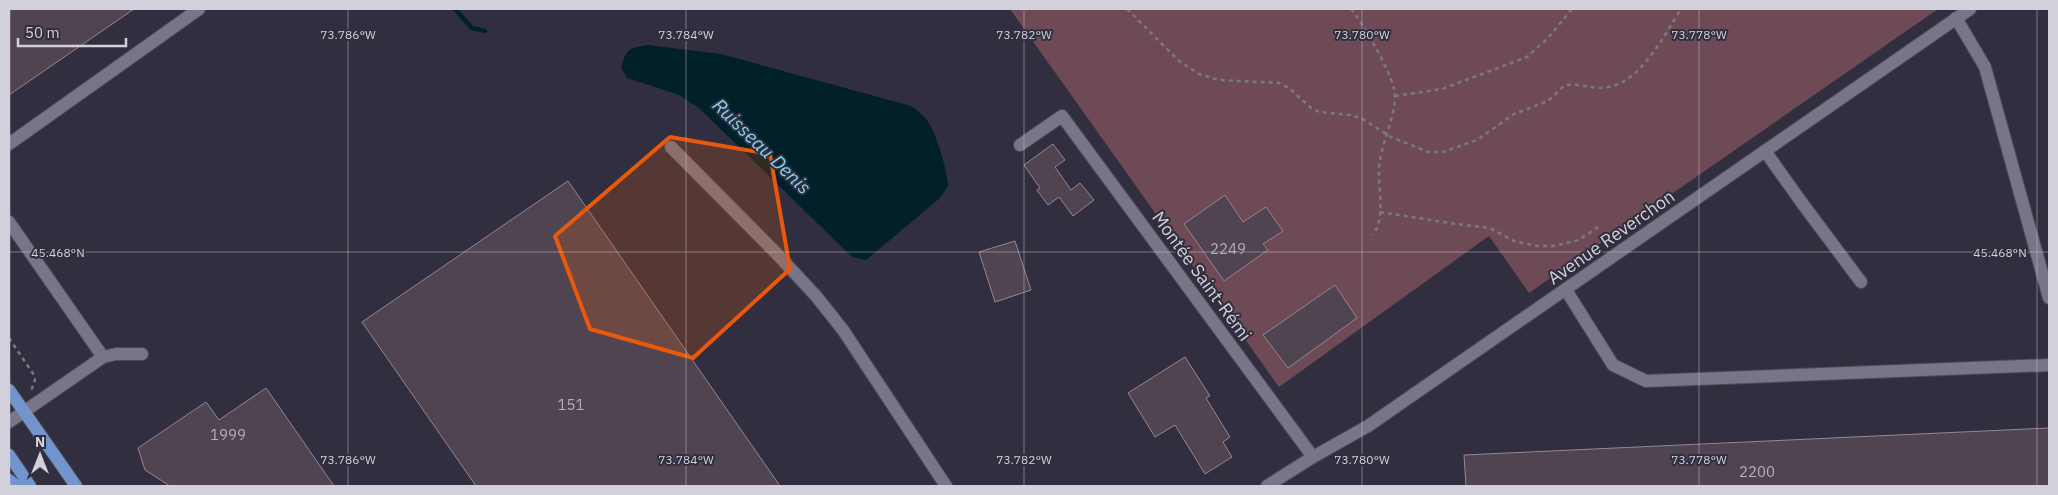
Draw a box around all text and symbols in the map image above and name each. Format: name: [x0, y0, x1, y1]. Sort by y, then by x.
scale bar: [18, 15, 125, 47]
text: 50 m: [25, 23, 60, 42]
text: 73.786°W: [320, 27, 376, 42]
text: 73.784°W: [658, 27, 714, 42]
text: 73.782°W: [996, 27, 1052, 42]
text: 73.780°W: [1334, 27, 1390, 42]
text: 73.778°W: [1671, 27, 1727, 42]
water label: Ruisseau Denis: [708, 93, 816, 199]
street label: Avenue Reverchon: [1543, 185, 1679, 289]
street label: Montée Saint-Rémi: [1147, 207, 1257, 345]
house number: 2249: [1210, 239, 1246, 258]
text: 45.468°N: [31, 245, 85, 260]
text: 45.468°N: [1973, 245, 2027, 260]
house number: 151: [557, 395, 585, 414]
house number: 1999: [210, 425, 246, 444]
north arrow: [15, 430, 65, 480]
text: N: [35, 433, 45, 451]
text: 73.786°W: [320, 452, 376, 467]
text: 73.784°W: [658, 452, 714, 467]
text: 73.782°W: [996, 452, 1052, 467]
text: 73.780°W: [1334, 452, 1390, 467]
text: 73.778°W: [1671, 452, 1727, 467]
house number: 2200: [1739, 462, 1775, 481]

